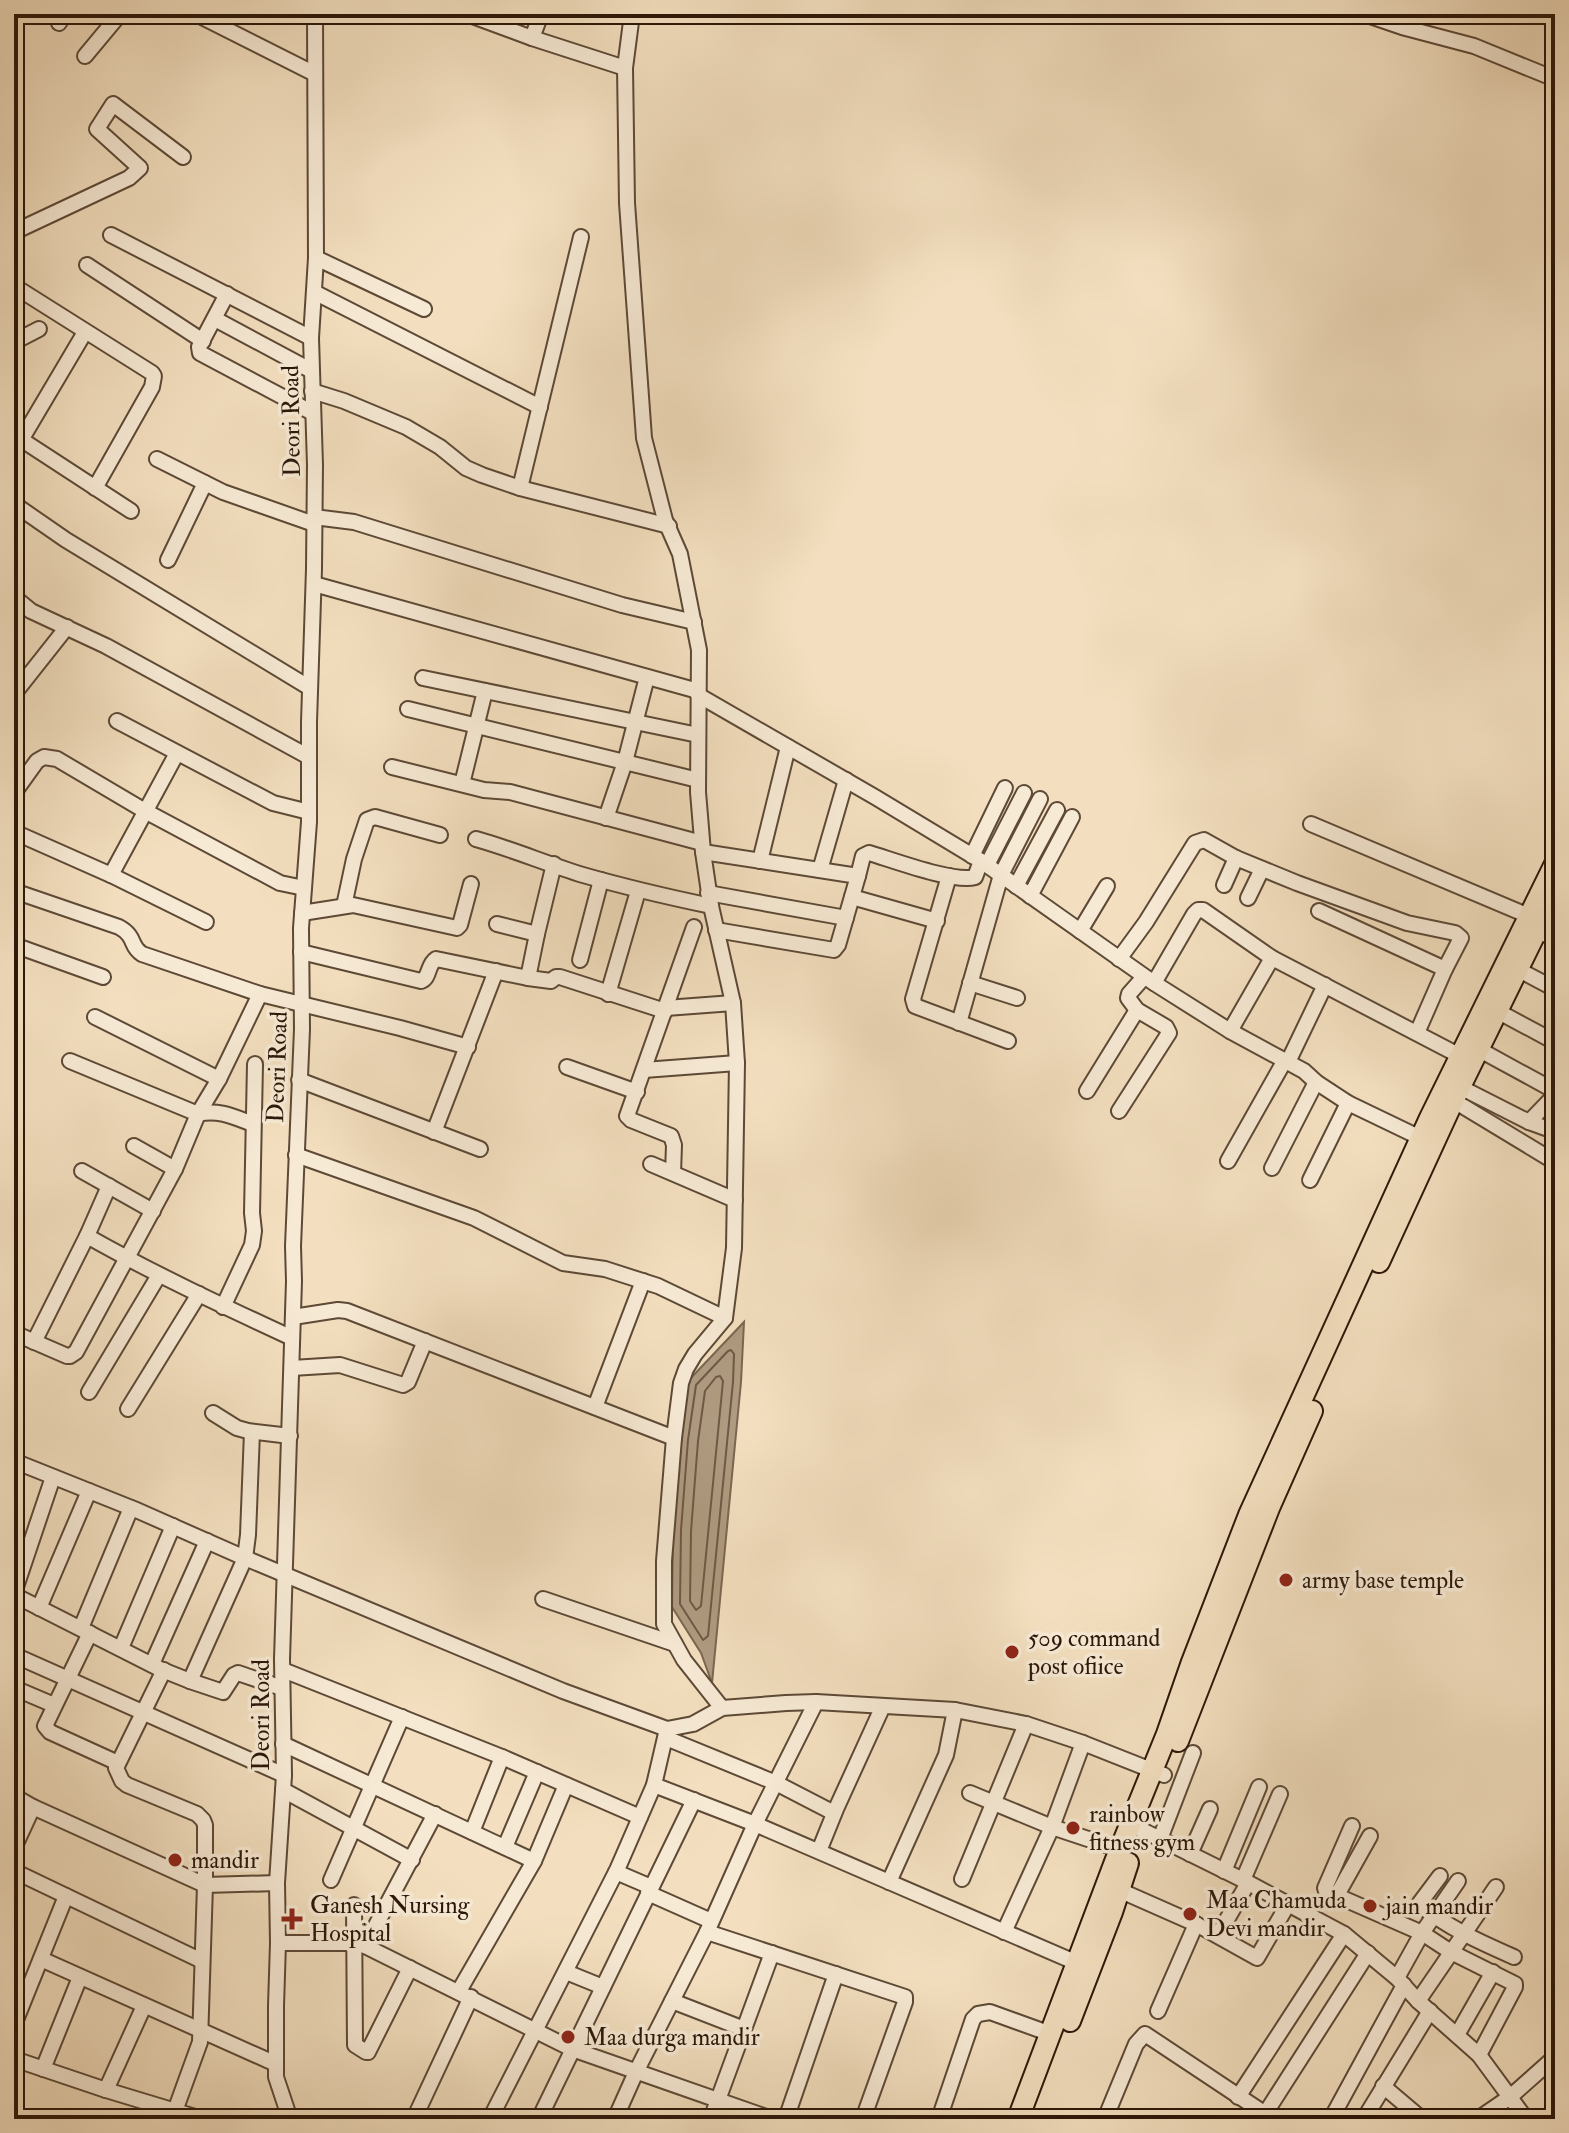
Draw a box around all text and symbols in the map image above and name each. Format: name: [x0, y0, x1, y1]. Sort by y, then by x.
street label: Deori Road: [275, 365, 308, 477]
street label: Deori Road: [260, 1010, 295, 1123]
place label: army base temple: [1302, 1565, 1464, 1596]
marker: army base temple: [1277, 1571, 1295, 1589]
place label: 509 command post ofiice: [1027, 1623, 1161, 1682]
marker: 509 command post ofiice: [1003, 1643, 1021, 1661]
street label: Deori Road: [246, 1659, 277, 1771]
place label: rainbow fitness gym: [1089, 1799, 1195, 1858]
marker: rainbow fitness gym: [1064, 1819, 1082, 1837]
place label: mandir: [191, 1845, 259, 1876]
marker: mandir: [166, 1851, 184, 1869]
place label: Maa Chamuda Devi mandir: [1206, 1885, 1348, 1944]
place label: Ganesh Nursing Hospital: [310, 1890, 471, 1949]
place label: jain mandir: [1382, 1891, 1493, 1922]
marker: jain mandir: [1361, 1897, 1379, 1915]
marker: Maa Chamuda Devi mandir: [1181, 1905, 1199, 1923]
marker: Ganesh Nursing Hospital: [281, 1908, 303, 1930]
place label: Maa durga mandir: [584, 2022, 760, 2053]
marker: Maa durga mandir: [559, 2028, 577, 2046]

